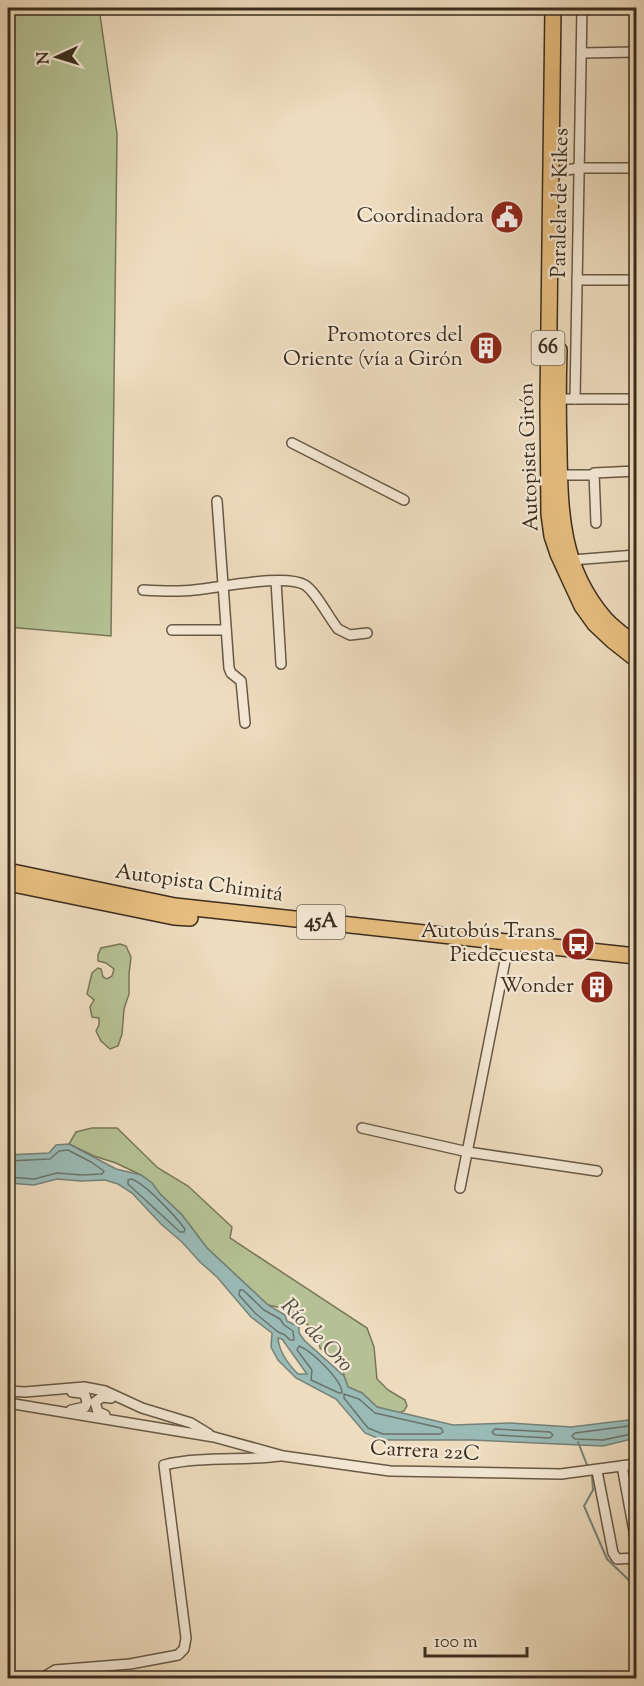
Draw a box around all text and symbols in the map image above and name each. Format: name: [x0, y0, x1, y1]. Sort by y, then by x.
north arrow: [27, 27, 87, 87]
text: N: [33, 50, 56, 65]
street label: Paralela de Kikes: [545, 128, 577, 278]
public building icon: Coordinadora: [489, 199, 525, 235]
place label: Coordinadora: [356, 202, 484, 232]
place label: Promotores del Oriente (vía a Girón: [283, 321, 463, 375]
building icon: Promotores del Oriente (vía a Girón: [468, 330, 504, 366]
road number: 66: [532, 331, 564, 365]
street label: Autopista Girón: [512, 382, 548, 532]
street label: Autopista Chimitá: [113, 857, 285, 911]
road number: 45A: [297, 905, 345, 939]
place label: Autobús Trans Piedecuesta: [421, 917, 555, 971]
bus stop icon: Autobús Trans Piedecuesta: [560, 926, 596, 962]
building icon: Wonder: [579, 969, 615, 1005]
place label: Wonder: [500, 972, 574, 1002]
water label: Río de Oro: [272, 1292, 360, 1381]
street label: Carrera 22C: [369, 1434, 481, 1470]
scale bar: [425, 1620, 527, 1658]
text: 100 m: [434, 1630, 478, 1656]

